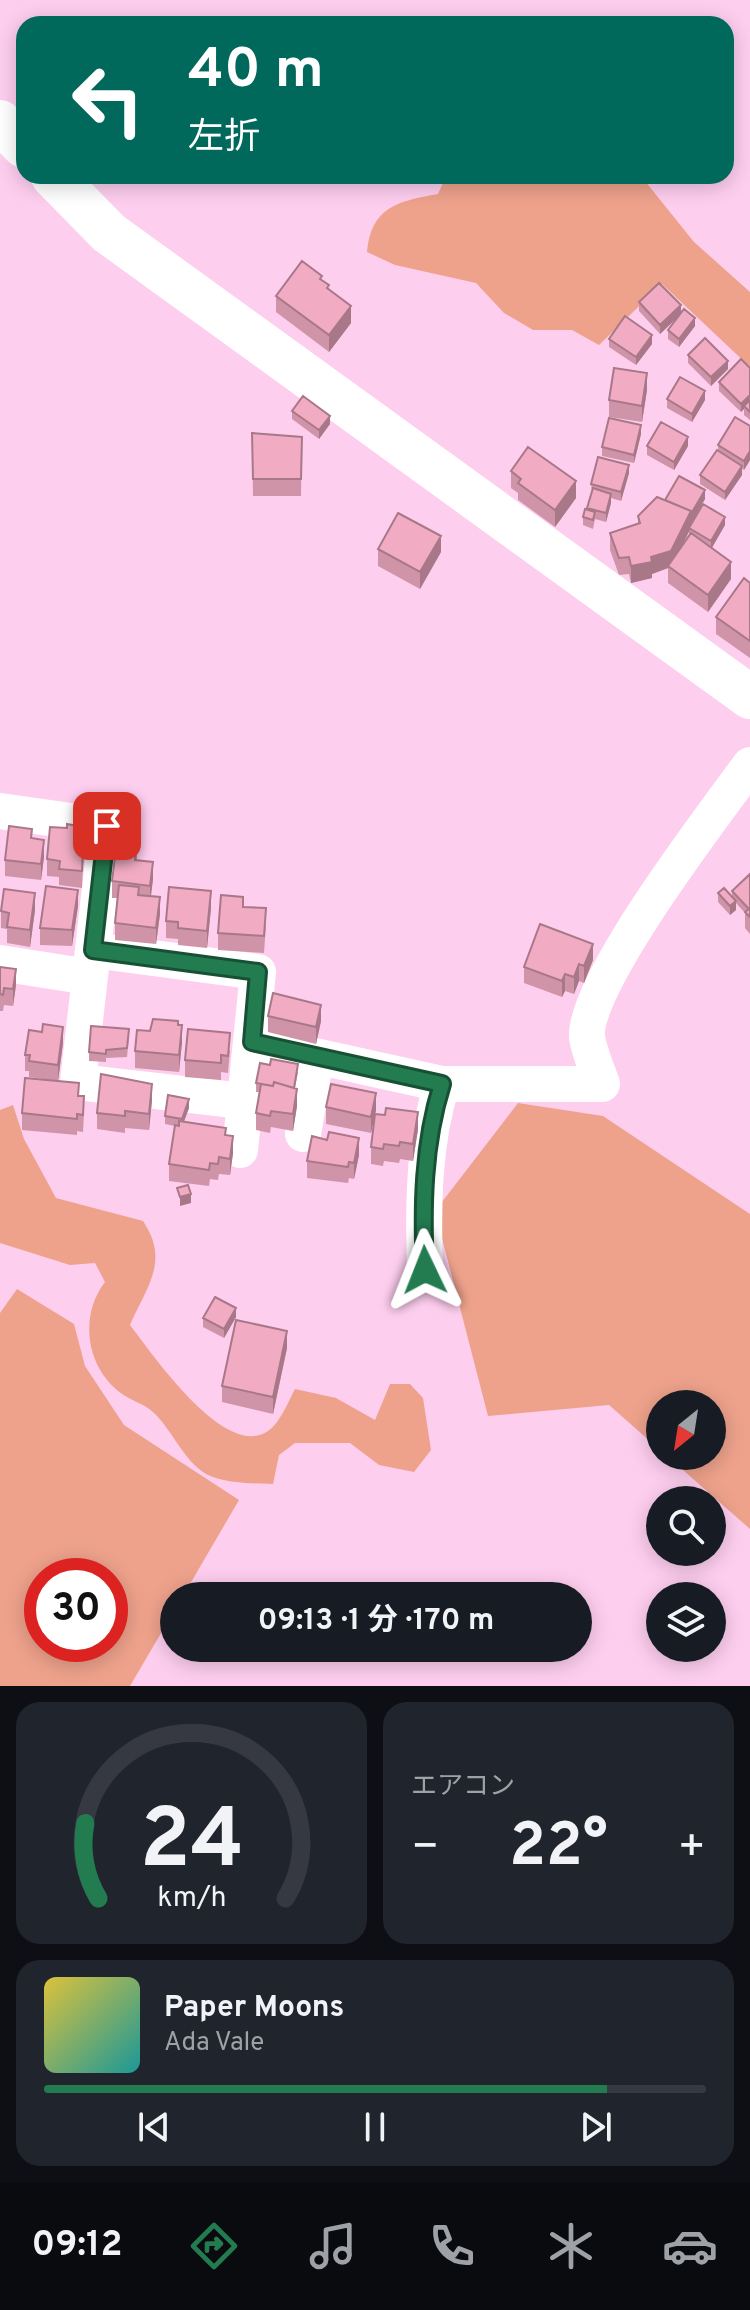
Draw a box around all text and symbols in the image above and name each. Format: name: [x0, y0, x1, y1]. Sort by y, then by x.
text: 40 m: [188, 37, 324, 107]
icon: left: [56, 48, 160, 152]
text: 左折: [188, 116, 260, 162]
pin: [73, 792, 141, 860]
icon: arrive: [85, 804, 129, 848]
position arrow: [383, 1228, 467, 1312]
north arrow: [646, 1390, 726, 1470]
map controls: [646, 1390, 726, 1662]
button: search: [646, 1486, 726, 1566]
speed limit sign: 30: [24, 1558, 128, 1662]
button: layers: [646, 1582, 726, 1662]
text: 09:13 · 1 分 · 170 m: [258, 1603, 494, 1640]
text: エアコン: [411, 1771, 515, 1804]
text: 24: [139, 1792, 244, 1897]
text: 22°: [509, 1811, 608, 1887]
text: −: [411, 1821, 439, 1877]
text: +: [678, 1821, 706, 1877]
text: km/h: [157, 1881, 226, 1917]
text: Paper Moons: [164, 1990, 344, 2027]
text: Ada Vale: [164, 2027, 264, 2060]
icon: previous: [132, 2105, 176, 2149]
icon: pause: [353, 2105, 397, 2149]
icon: next: [574, 2105, 618, 2149]
icon: directions: [186, 2218, 242, 2274]
icon: music: [305, 2218, 361, 2274]
icon: phone: [424, 2218, 480, 2274]
icon: climate: [543, 2218, 599, 2274]
icon: car: [662, 2218, 718, 2274]
text: 09:12: [32, 2223, 123, 2269]

